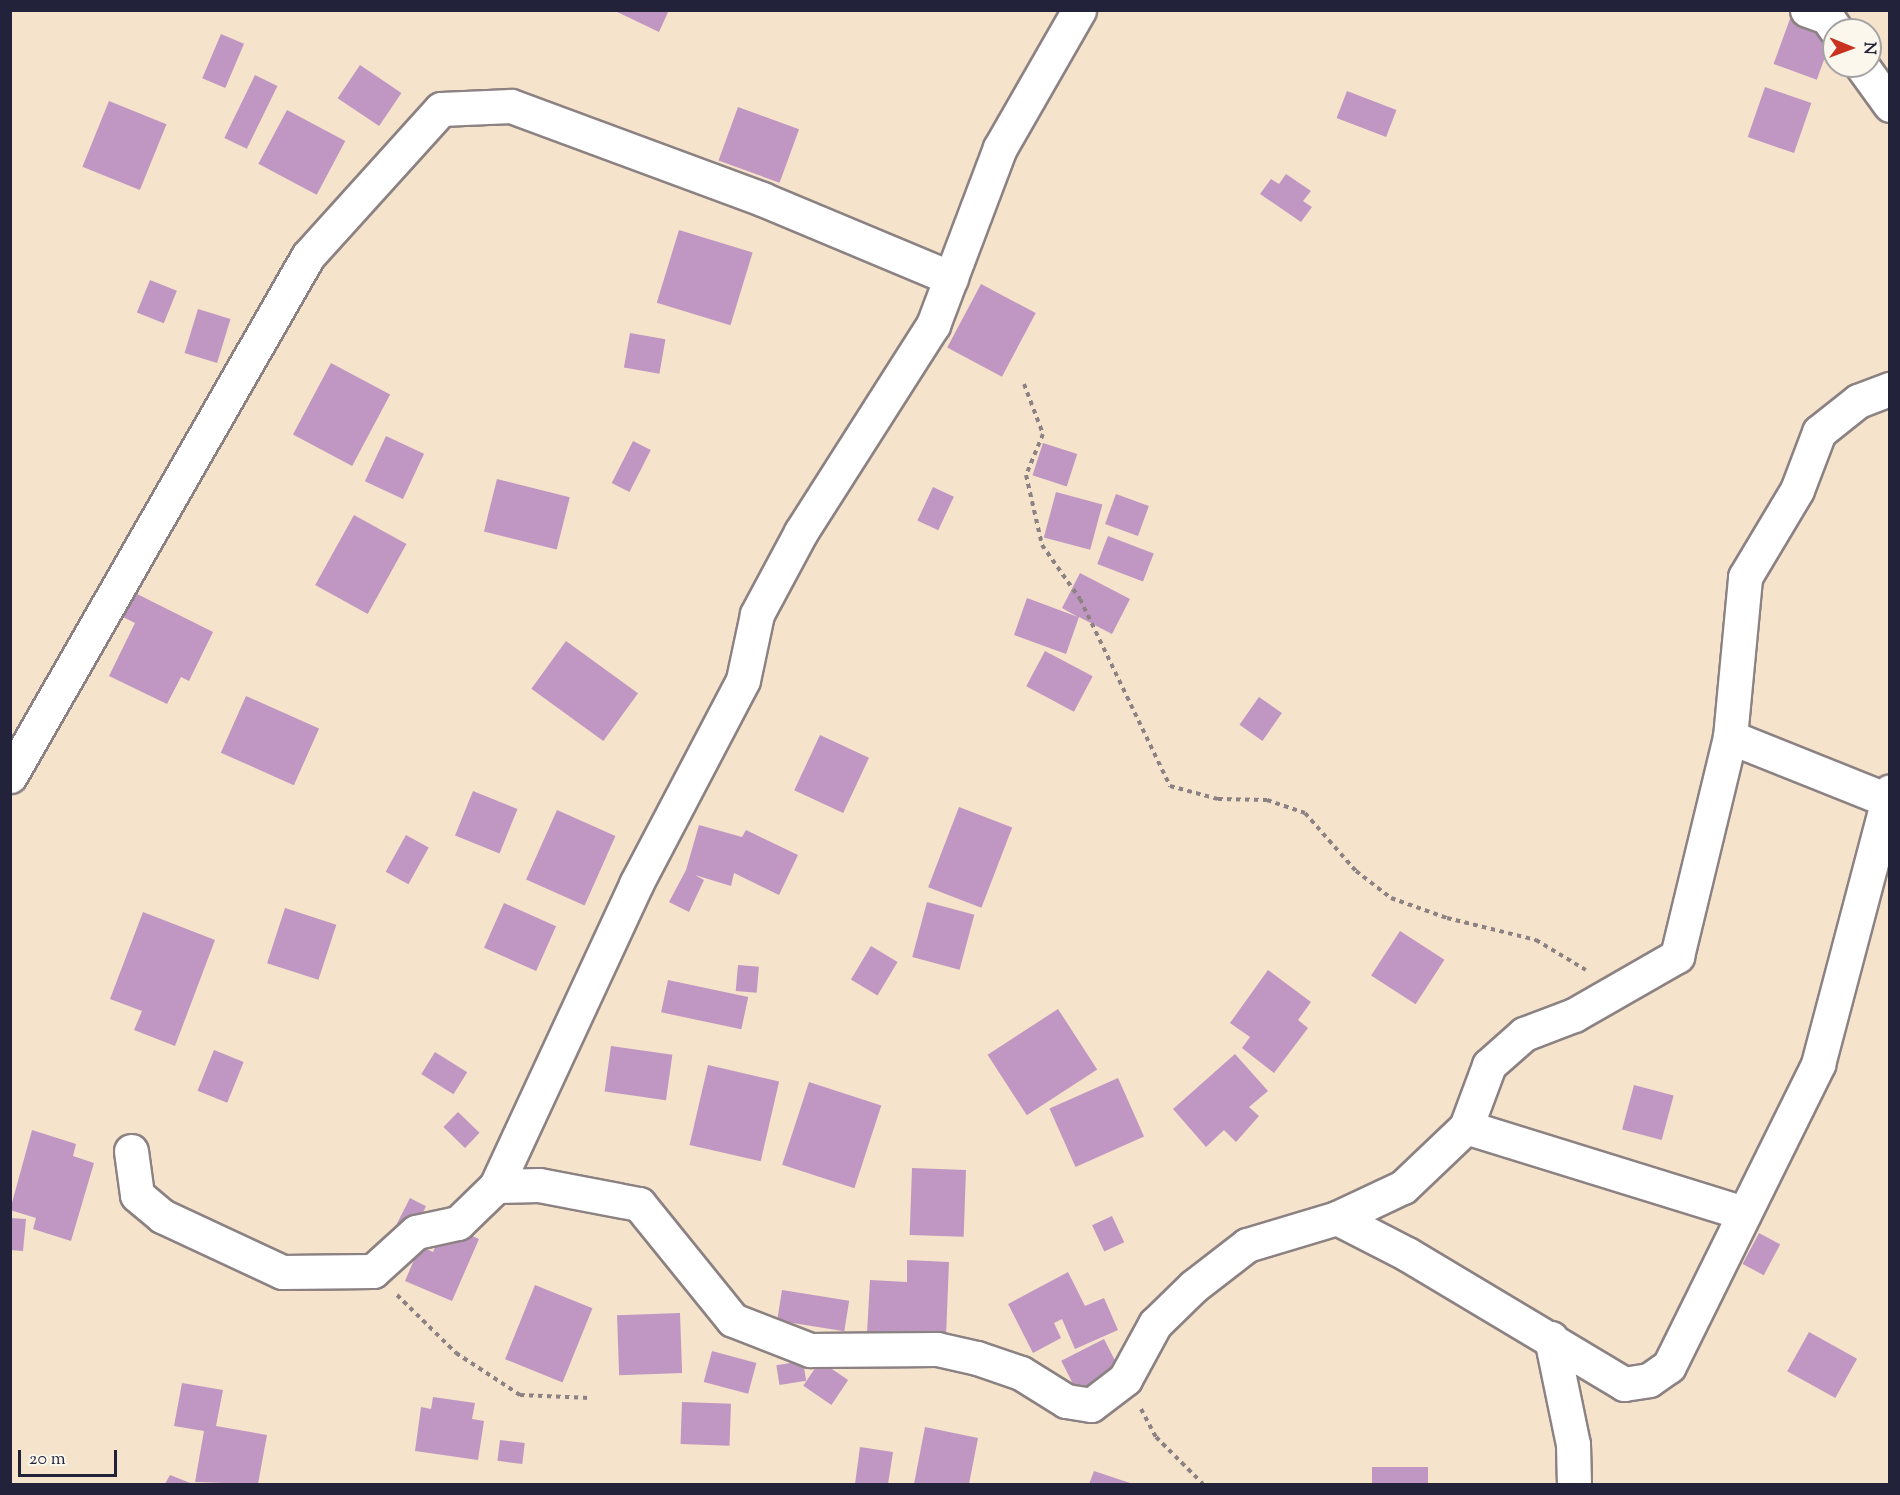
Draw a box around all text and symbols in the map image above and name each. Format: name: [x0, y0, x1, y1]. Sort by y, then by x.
north arrow: [1822, 18, 1882, 78]
text: N: [1857, 42, 1880, 55]
scale bar: [21, 1438, 120, 1476]
text: 20 m: [29, 1447, 66, 1473]

